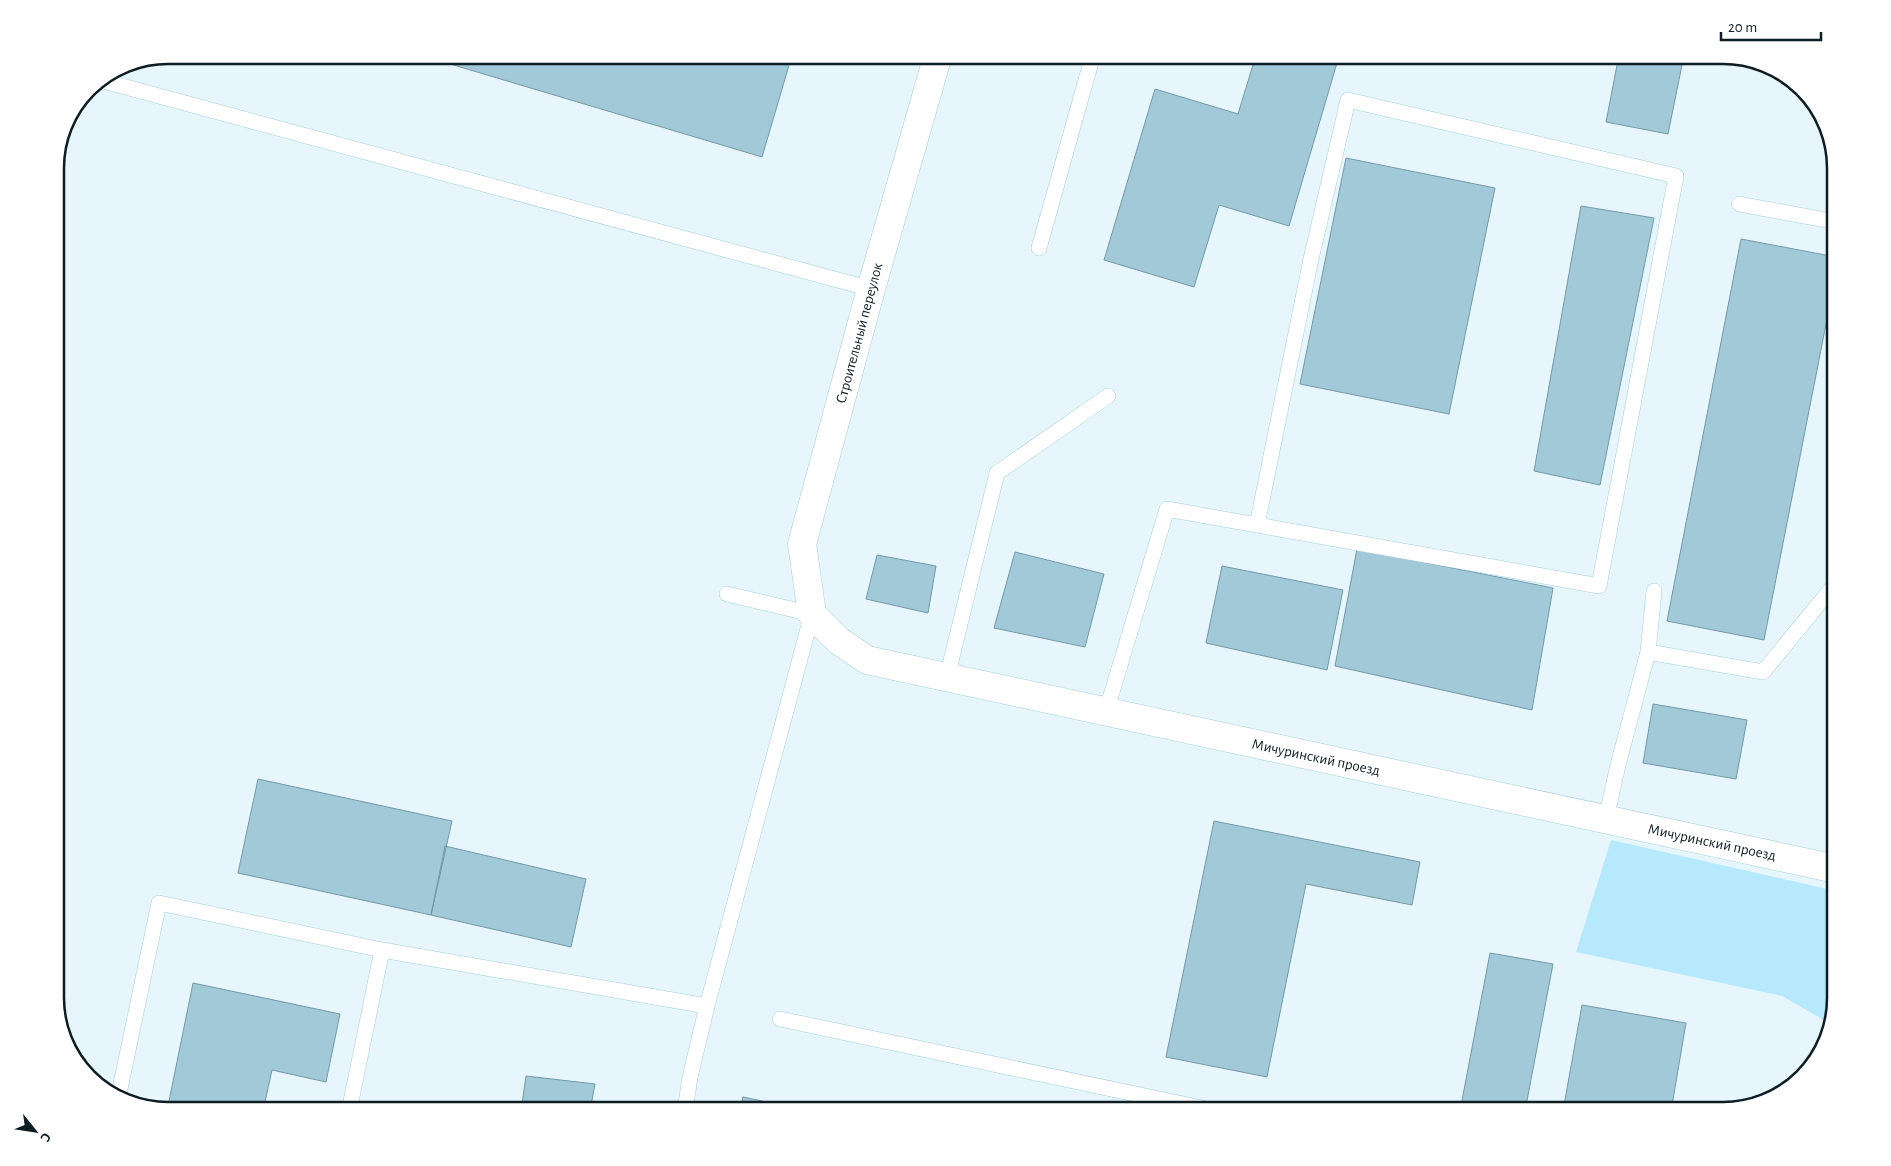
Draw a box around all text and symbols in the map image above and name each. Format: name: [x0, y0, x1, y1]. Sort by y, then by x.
scale bar: [1721, 10, 1821, 42]
text: 20 m: [1728, 20, 1757, 35]
street label: Строительный переулок: [833, 261, 886, 405]
street label: Мичуринский проезд: [1250, 737, 1381, 778]
street label: Мичуринский проезд: [1646, 822, 1777, 863]
north arrow: [10, 1106, 60, 1156]
text: С: [37, 1130, 53, 1144]

